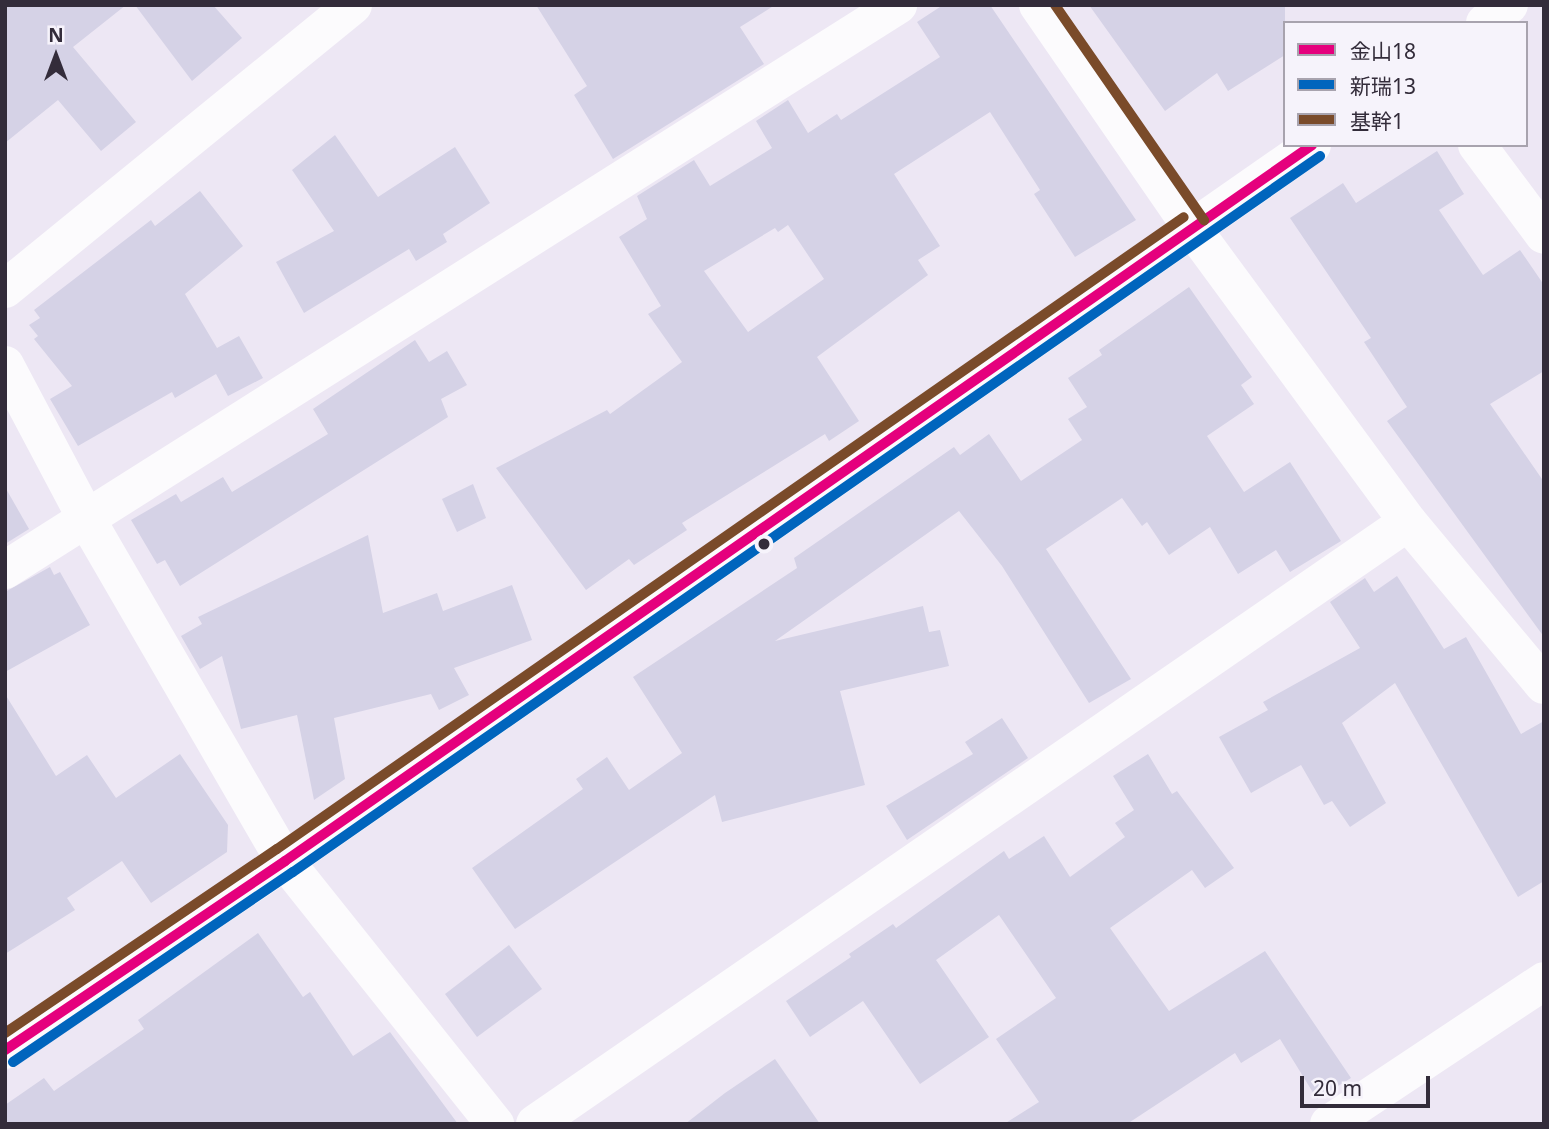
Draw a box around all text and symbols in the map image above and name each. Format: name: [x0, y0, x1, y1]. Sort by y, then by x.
north arrow: [21, 21, 91, 91]
legend: [1283, 21, 1528, 147]
text: N: [48, 22, 64, 48]
text: 金山18: [1350, 37, 1416, 65]
text: 新瑞13: [1350, 72, 1416, 100]
text: 基幹1: [1350, 107, 1404, 135]
unlabelled marker: [757, 537, 771, 551]
scale bar: [1304, 1062, 1434, 1106]
text: 20 m: [1313, 1074, 1362, 1102]

